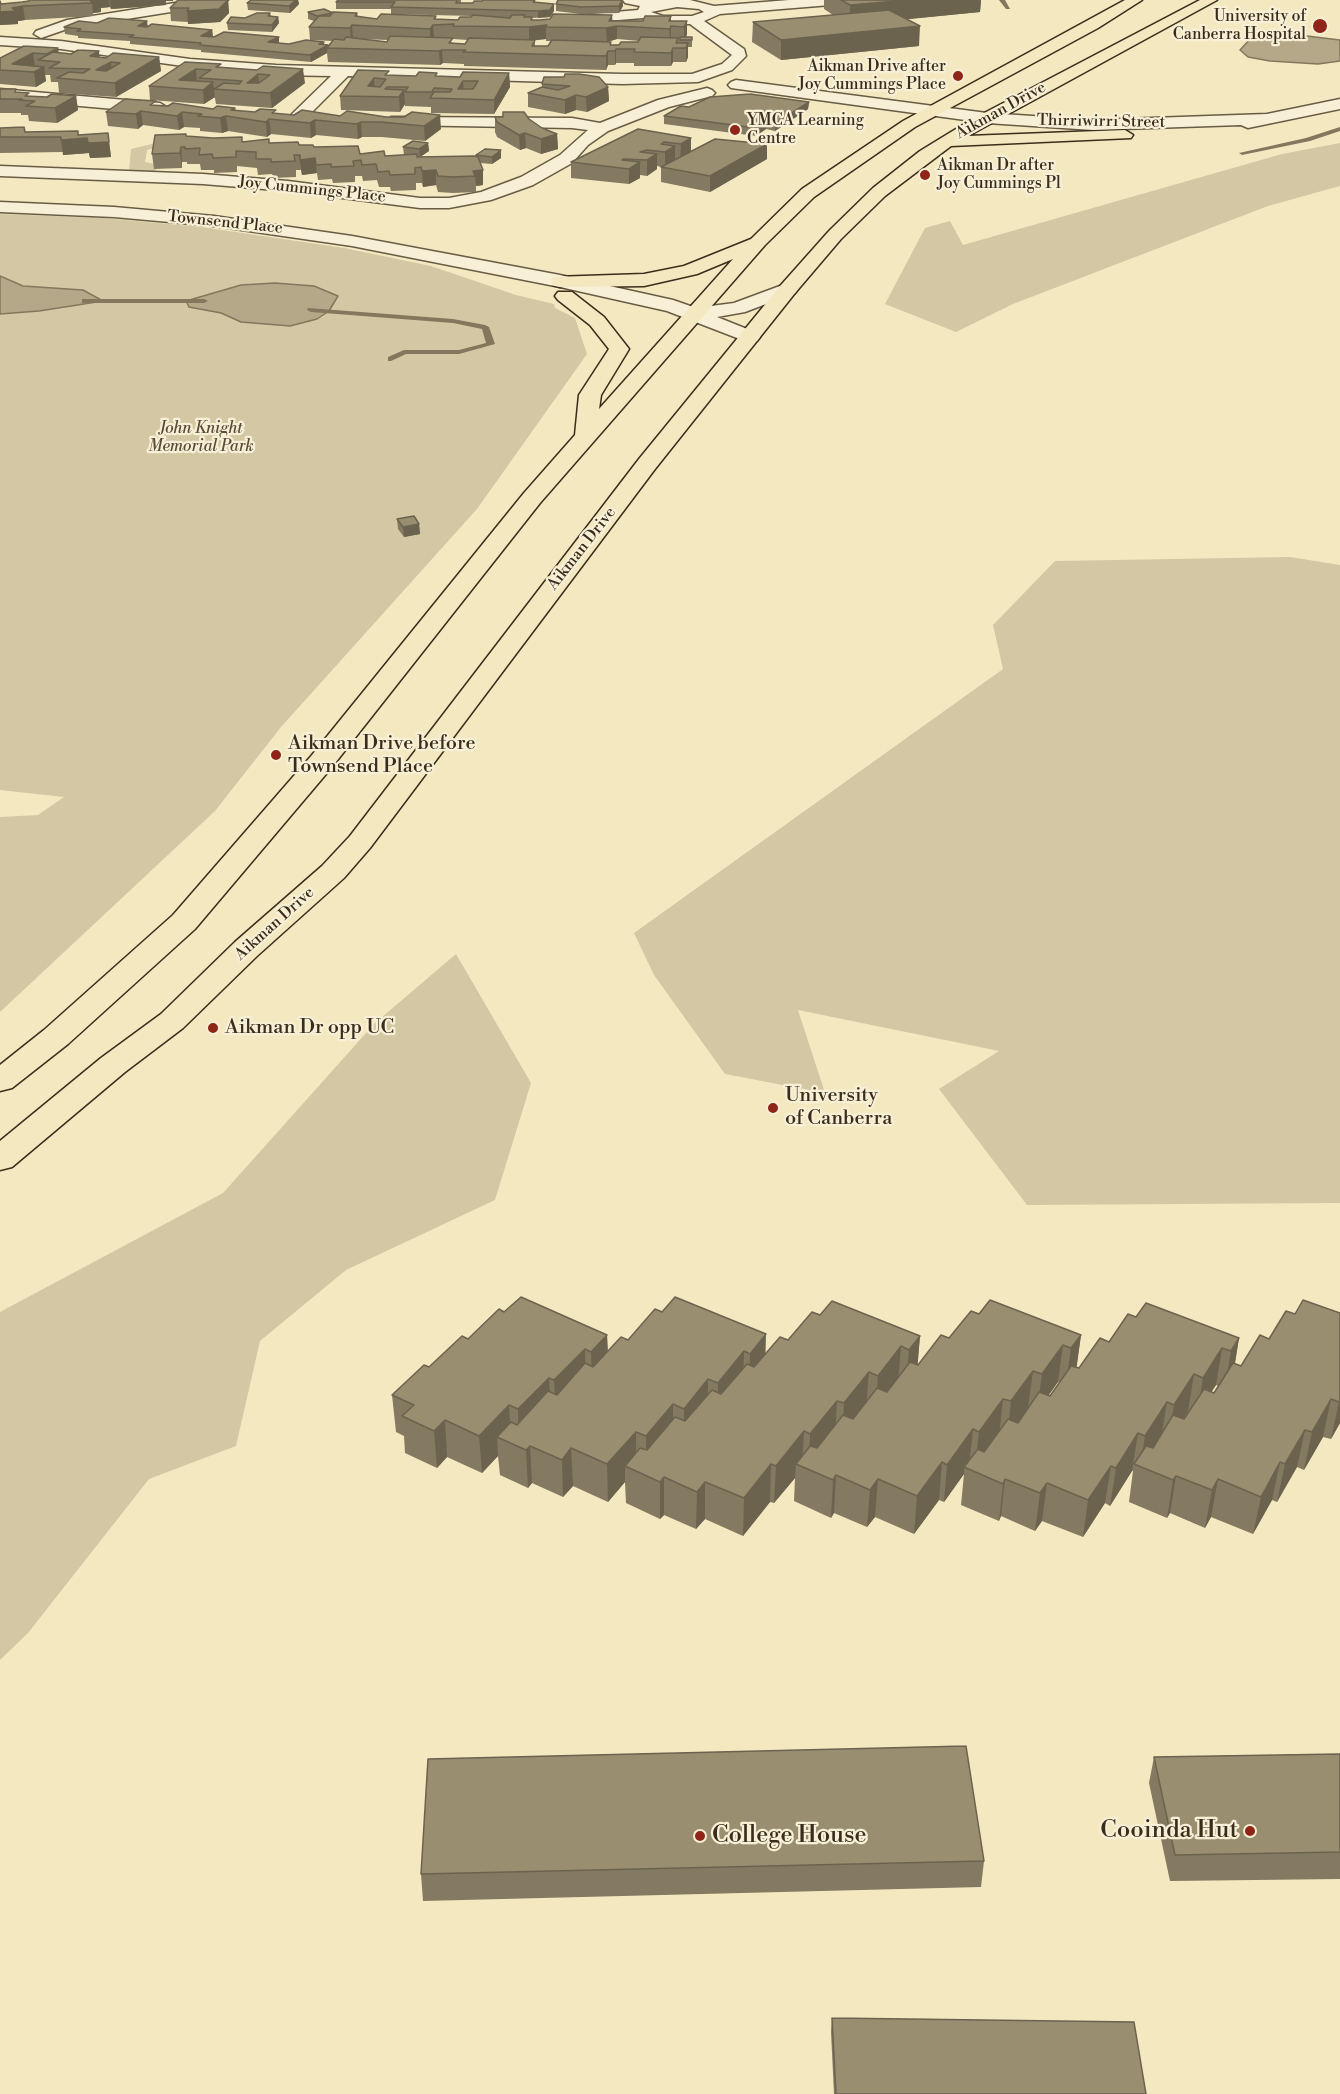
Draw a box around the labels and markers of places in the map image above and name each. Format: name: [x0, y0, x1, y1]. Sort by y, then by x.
place label: University of Canberra Hospital: [1173, 7, 1306, 45]
marker: University of Canberra Hospital: [1311, 17, 1329, 35]
place label: Aikman Drive after Joy Cummings Place: [798, 57, 946, 95]
marker: Aikman Drive after Joy Cummings Place: [951, 69, 965, 83]
place label: YMCA Learning Centre: [747, 111, 864, 149]
marker: YMCA Learning Centre: [728, 123, 742, 137]
place label: Aikman Dr after Joy Cummings Pl: [937, 156, 1061, 194]
marker: Aikman Dr after Joy Cummings Pl: [918, 168, 932, 182]
place label: Aikman Drive before Townsend Place: [288, 732, 476, 779]
marker: Aikman Drive before Townsend Place: [269, 748, 283, 762]
place label: Aikman Dr opp UC: [225, 1016, 394, 1040]
marker: Aikman Dr opp UC: [206, 1021, 220, 1035]
place label: University of Canberra: [785, 1084, 892, 1131]
marker: University of Canberra: [766, 1101, 780, 1115]
place label: Cooinda Hut: [1100, 1817, 1238, 1845]
place label: College House: [712, 1822, 867, 1850]
marker: Cooinda Hut: [1243, 1824, 1257, 1838]
marker: College House: [693, 1829, 707, 1843]

